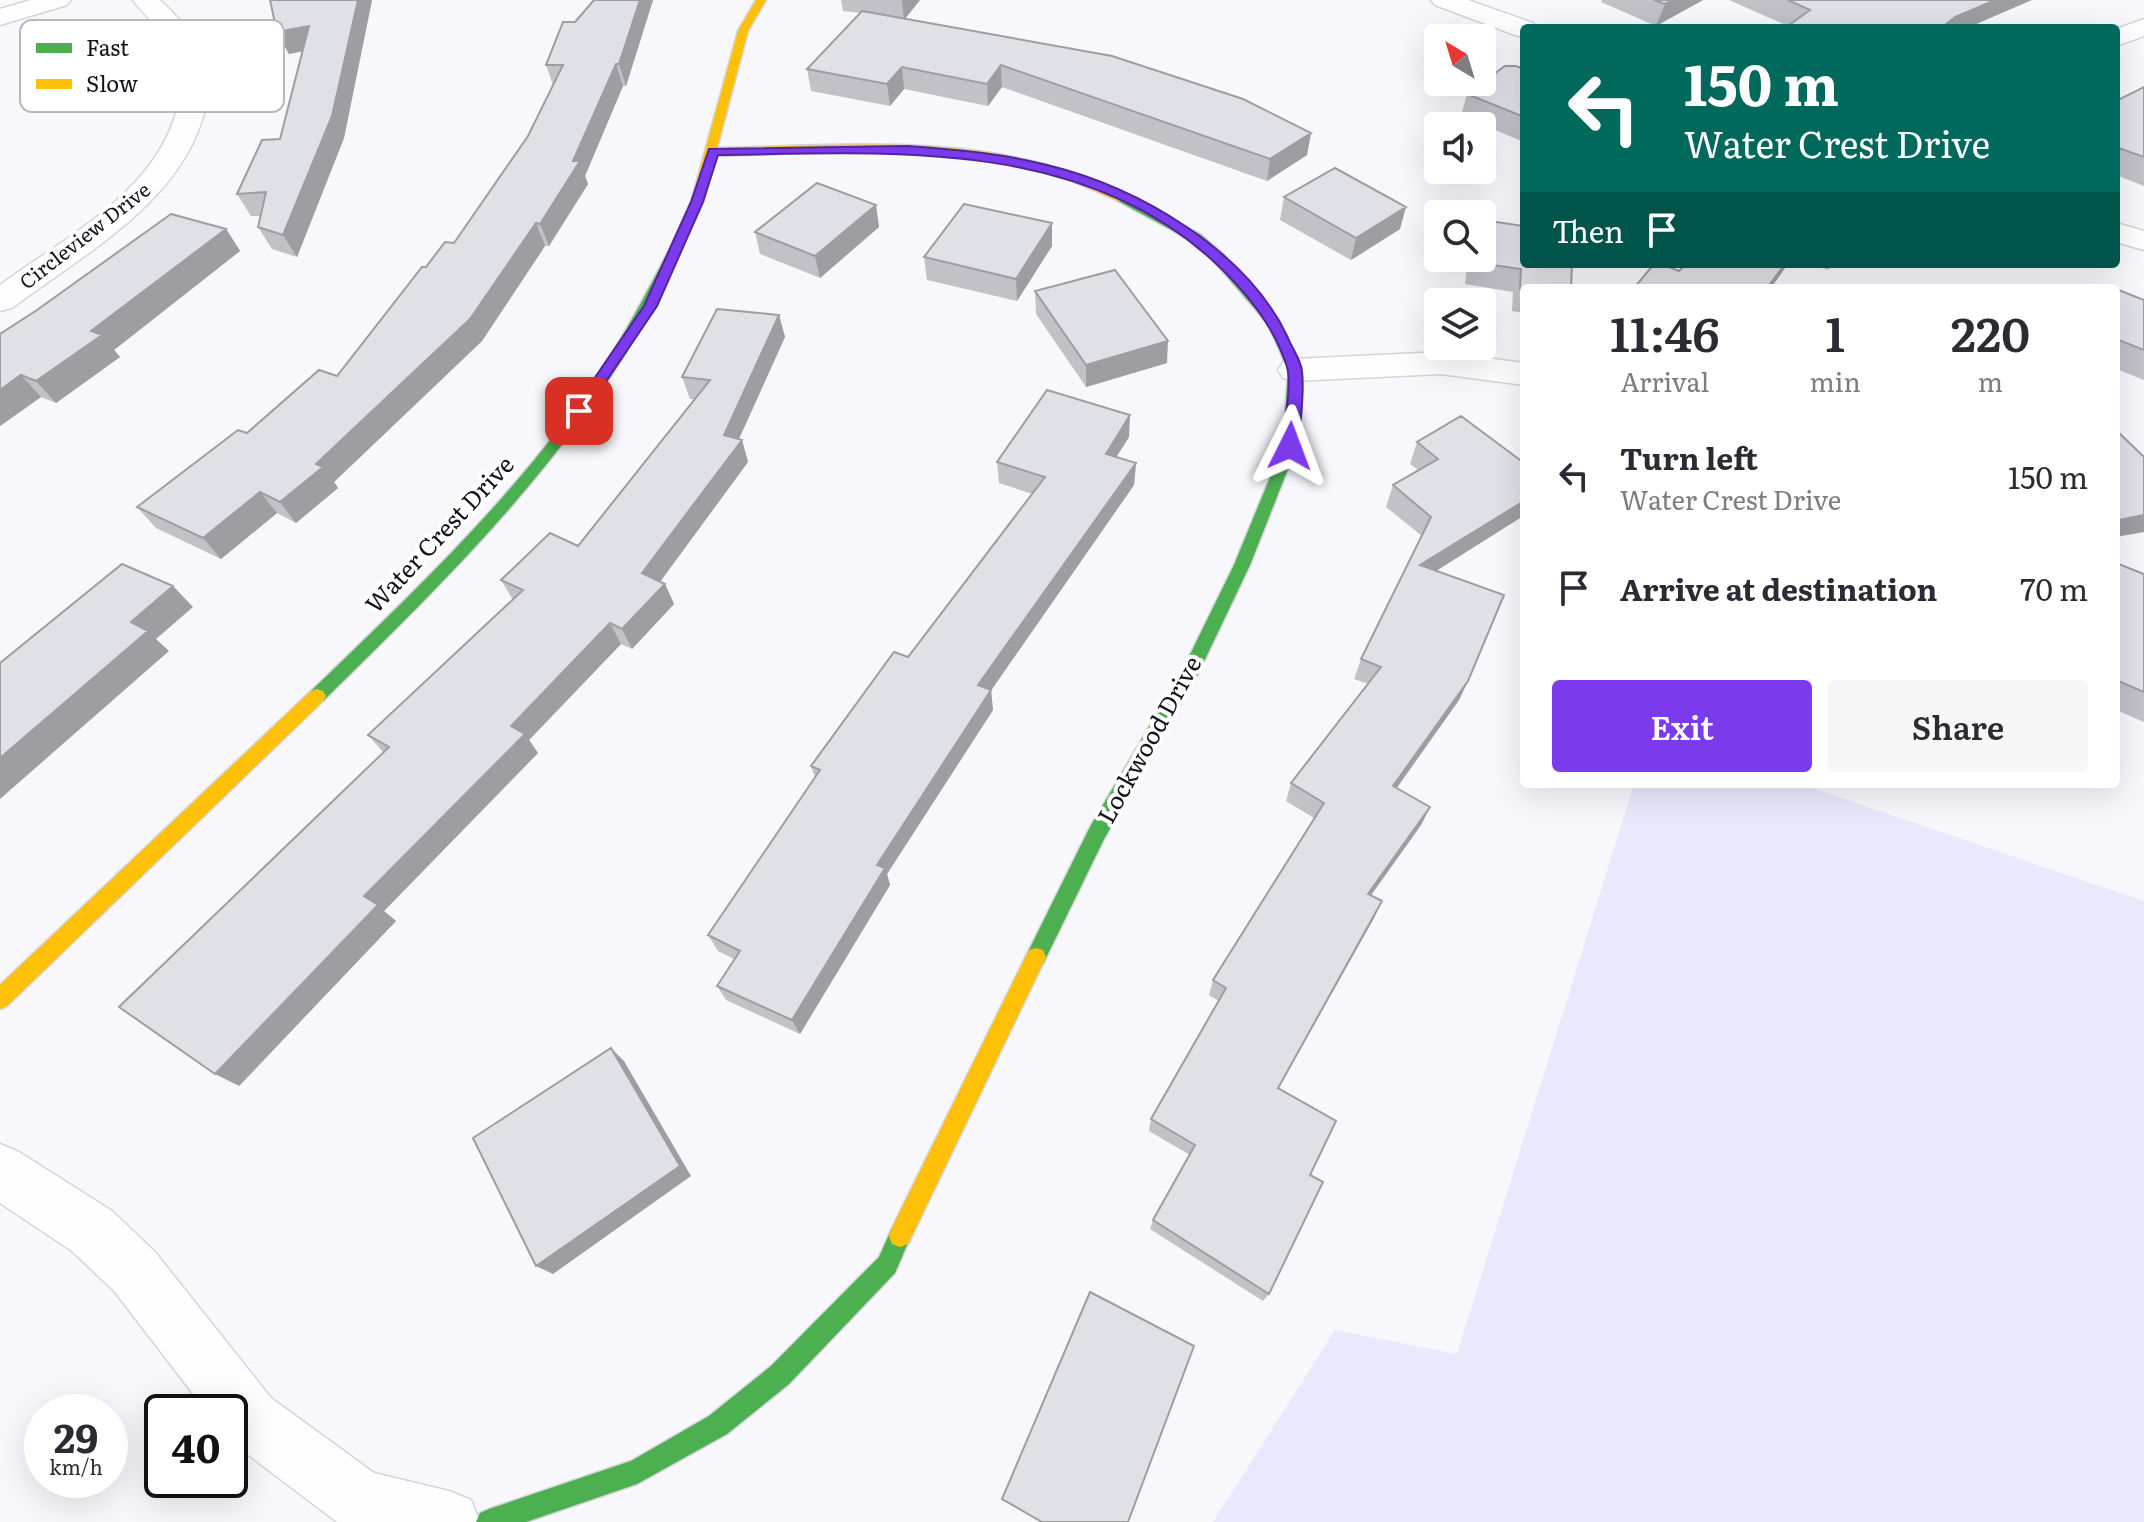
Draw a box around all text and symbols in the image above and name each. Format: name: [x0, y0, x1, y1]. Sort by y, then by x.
legend: [20, 20, 284, 112]
north arrow: [1424, 24, 1496, 96]
map controls: [1424, 24, 1496, 360]
text: Fast: [86, 30, 129, 63]
text: 150 m: [1684, 40, 1839, 123]
icon: left: [1552, 56, 1656, 160]
text: Slow: [86, 66, 138, 99]
button: sound: [1424, 112, 1496, 184]
text: Water Crest Drive: [1684, 116, 1990, 169]
street label: Circleview Drive: [12, 174, 156, 295]
button: search: [1424, 200, 1496, 272]
text: Then: [1552, 208, 1624, 252]
icon: arrive: [1640, 208, 1684, 252]
button: layers: [1424, 288, 1496, 360]
text: 11:46: [1610, 296, 1720, 367]
text: 1: [1825, 296, 1845, 367]
text: 220: [1951, 296, 2030, 367]
text: Arrival: [1620, 361, 1709, 400]
text: min: [1810, 361, 1861, 400]
text: m: [1978, 361, 2003, 400]
pin: [545, 377, 613, 445]
icon: arrive: [557, 389, 601, 433]
position arrow: [1248, 404, 1332, 488]
text: Turn left: [1620, 435, 1758, 479]
street label: Water Crest Drive: [356, 447, 521, 620]
icon: left: [1552, 454, 1596, 498]
text: 150 m: [2008, 454, 2088, 498]
text: Water Crest Drive: [1620, 479, 1841, 518]
icon: arrive: [1552, 566, 1596, 610]
text: Arrive at destination: [1620, 566, 1937, 610]
text: 70 m: [2020, 566, 2088, 610]
street label: Lockwood Drive: [1087, 649, 1208, 829]
button: Exit: [1552, 680, 1812, 772]
button: Share: [1828, 680, 2088, 772]
speed limit sign: 40: [144, 1394, 248, 1498]
text: 29: [54, 1406, 98, 1465]
text: km/h: [49, 1451, 103, 1481]

